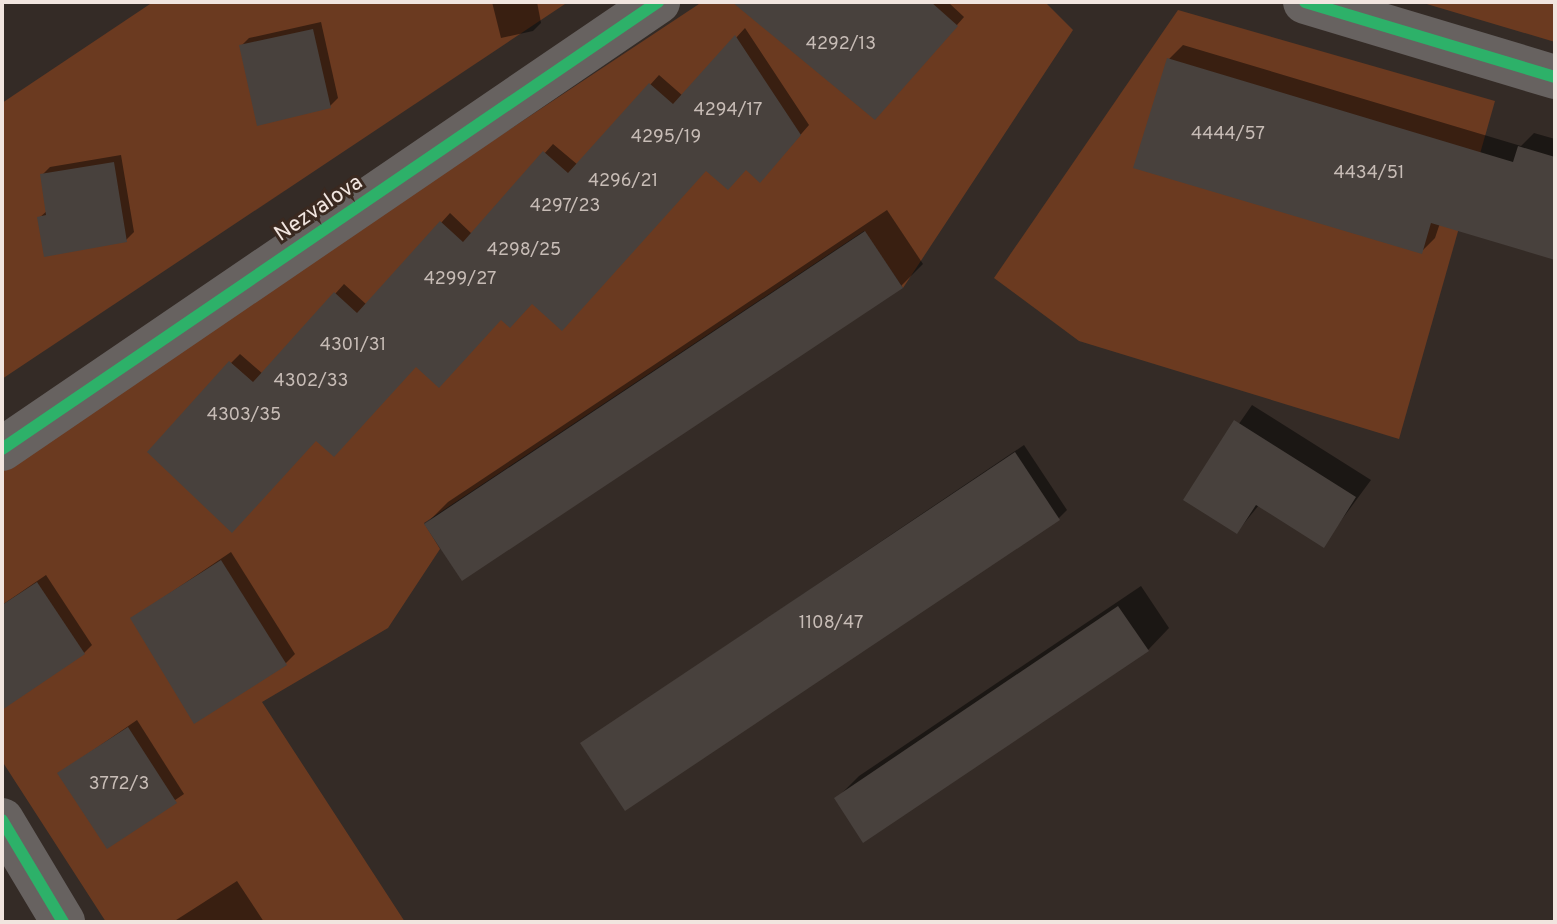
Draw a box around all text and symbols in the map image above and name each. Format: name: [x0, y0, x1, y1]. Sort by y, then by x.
house number: 4292/13: [806, 34, 876, 56]
house number: 4294/17: [694, 100, 762, 122]
house number: 4444/57: [1191, 124, 1265, 146]
house number: 4295/19: [631, 127, 701, 149]
house number: 4434/51: [1333, 163, 1405, 185]
street label: Nezvalova: [270, 170, 368, 248]
house number: 4296/21: [588, 171, 658, 193]
house number: 4297/23: [530, 196, 600, 218]
house number: 4298/25: [487, 240, 561, 262]
house number: 4299/27: [424, 269, 496, 291]
house number: 4301/31: [320, 335, 386, 357]
house number: 4302/33: [274, 371, 348, 393]
house number: 4303/35: [207, 405, 281, 427]
house number: 1108/47: [799, 613, 863, 635]
house number: 3772/3: [89, 774, 149, 796]

